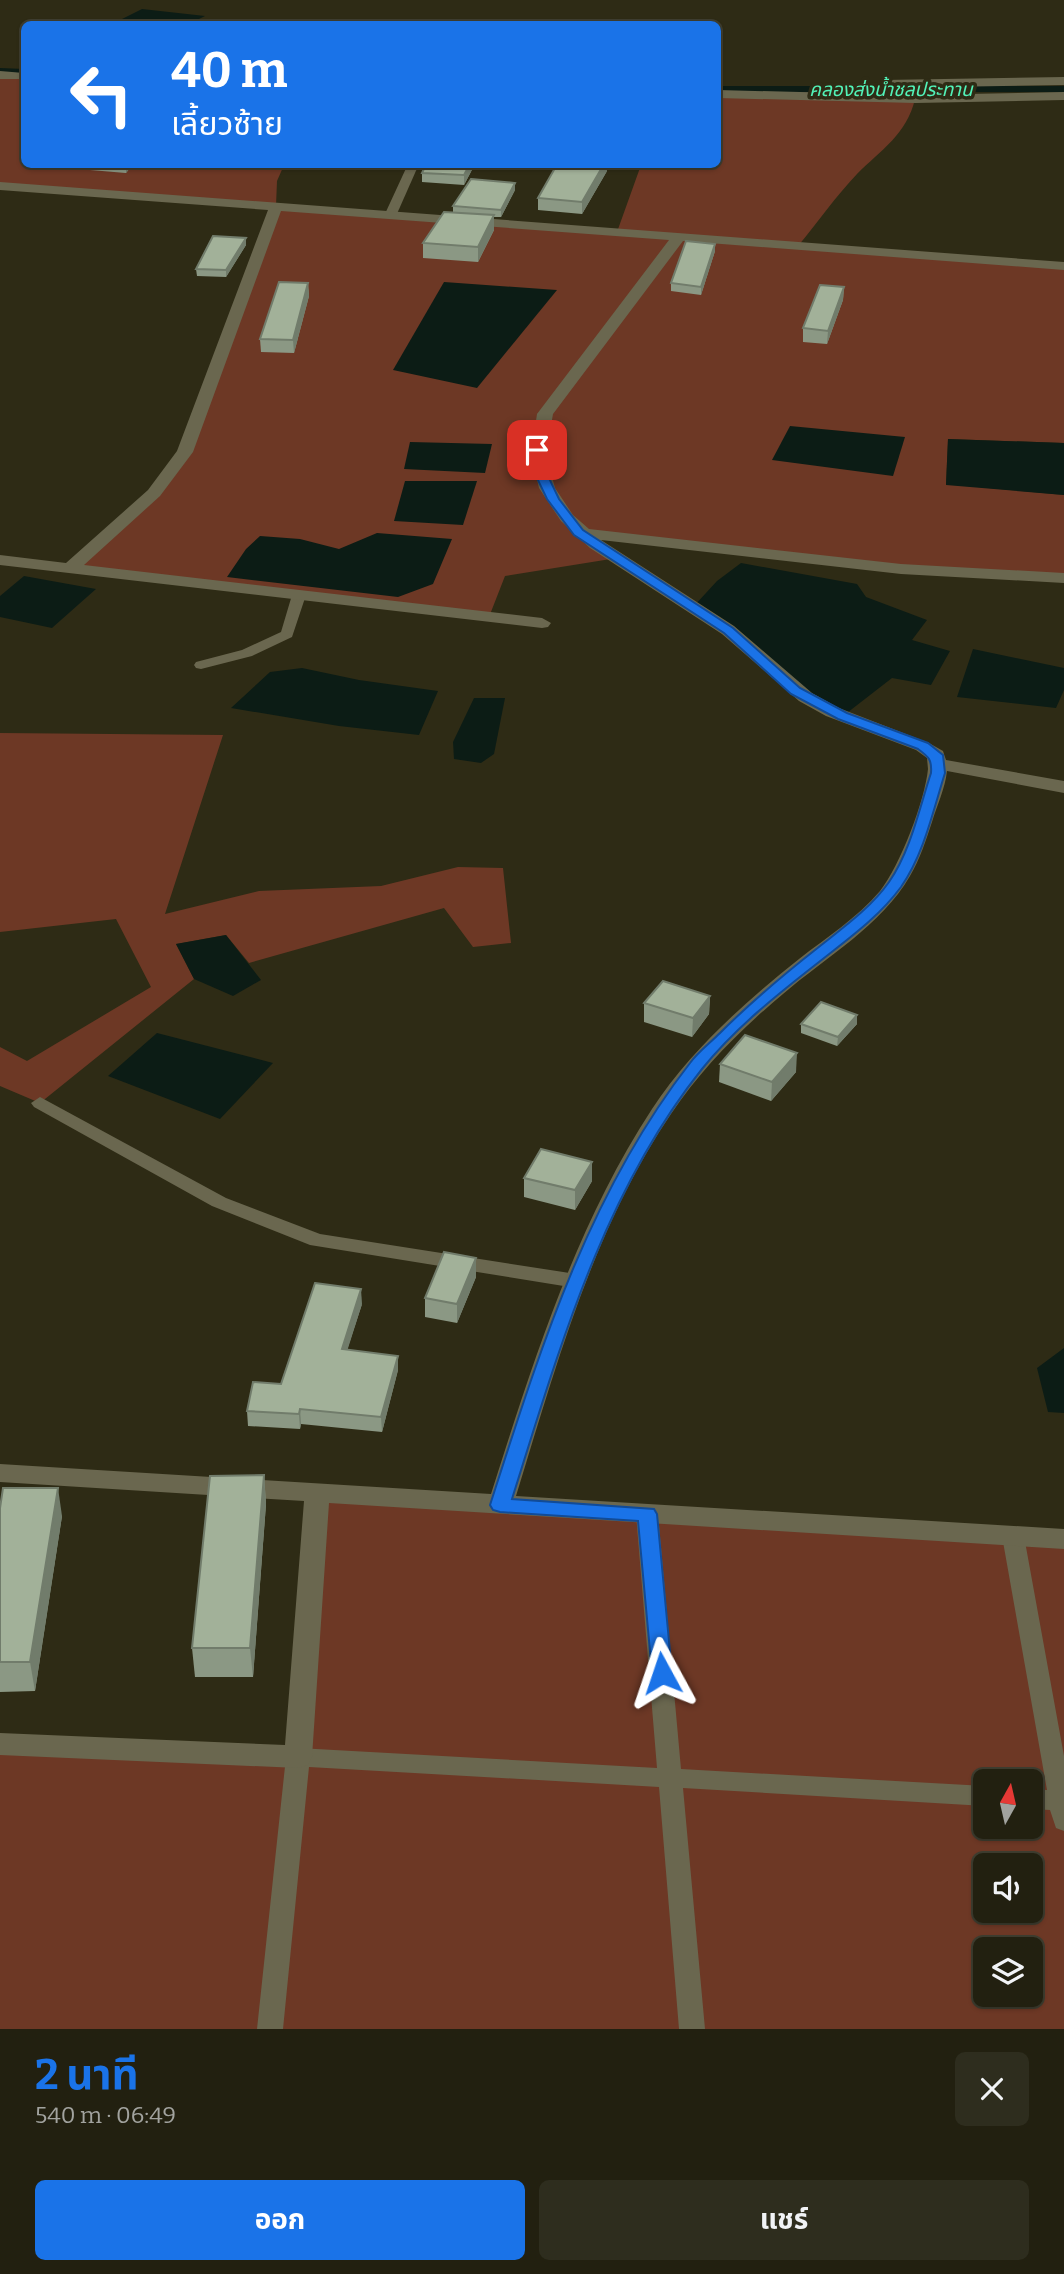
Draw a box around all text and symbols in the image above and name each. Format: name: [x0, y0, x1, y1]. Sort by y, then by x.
text: 40 m: [171, 41, 288, 100]
icon: left: [56, 49, 147, 140]
water label: คลองส่งน้ำชลประทาน: [809, 76, 974, 101]
text: เลี้ยวซ้าย: [171, 105, 283, 143]
pin: [507, 420, 567, 480]
icon: arrive: [518, 431, 556, 469]
position arrow: [625, 1636, 699, 1710]
north arrow: [973, 1769, 1043, 1839]
map controls: [973, 1769, 1043, 2007]
button: sound: [973, 1853, 1043, 1923]
button: layers: [973, 1937, 1043, 2007]
text: 2 นาที: [35, 2050, 139, 2100]
button: close: [955, 2052, 1029, 2126]
text: 540 m · 06:49: [35, 2101, 176, 2129]
button: ออก: [35, 2180, 525, 2260]
button: แชร์: [539, 2180, 1029, 2260]

